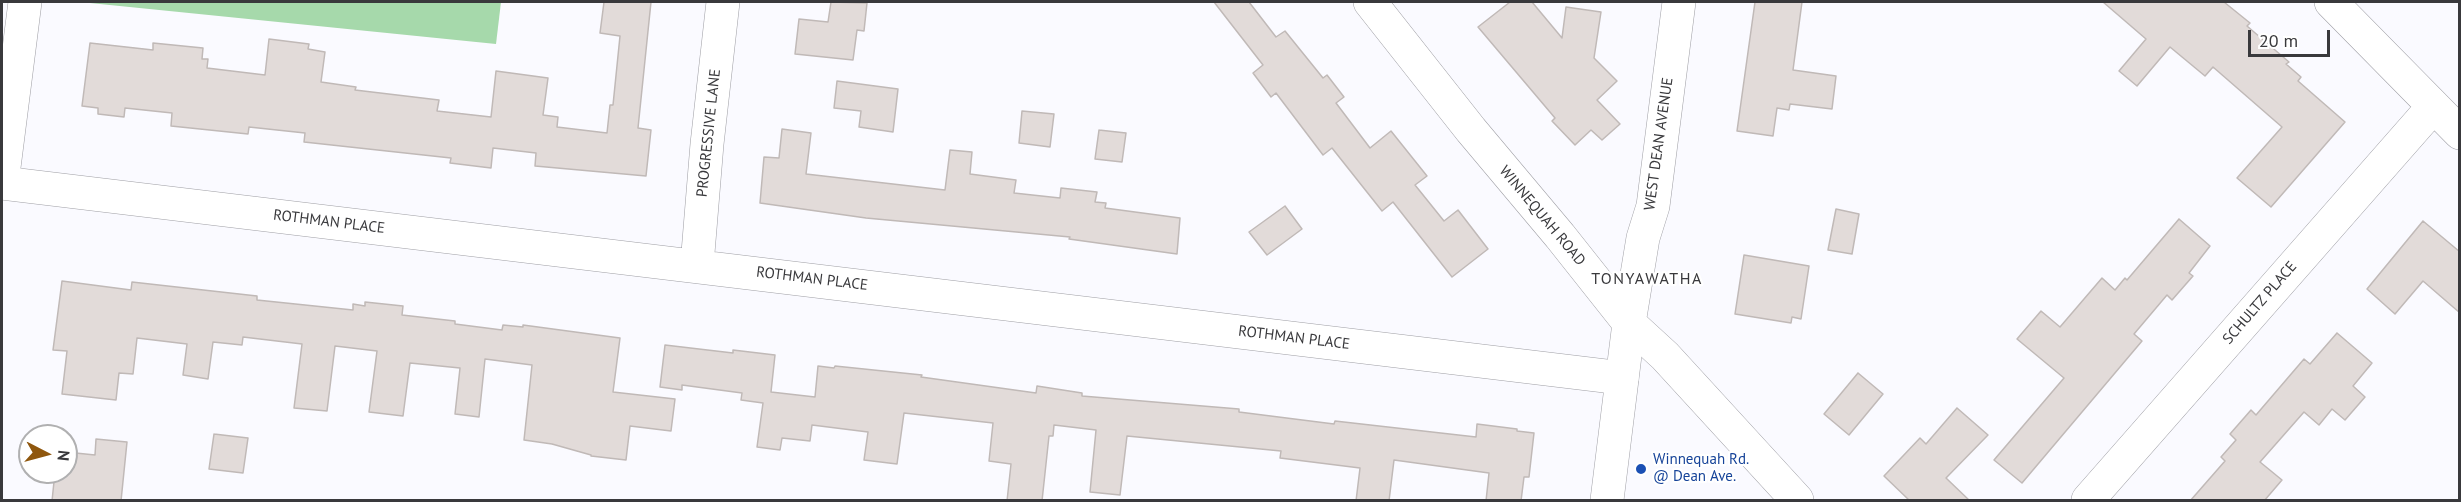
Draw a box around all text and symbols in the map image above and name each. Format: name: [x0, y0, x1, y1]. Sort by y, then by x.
scale bar: [2251, 18, 2334, 56]
text: 20 m: [2259, 29, 2298, 52]
street label: PROGRESSIVE LANE: [693, 68, 725, 198]
street label: WEST DEAN AVENUE: [1641, 76, 1677, 212]
street label: WINNEQUAH ROAD: [1495, 162, 1589, 270]
street label: ROTHMAN PLACE: [272, 206, 386, 238]
street label: SCHULTZ PLACE: [2219, 258, 2301, 348]
street label: ROTHMAN PLACE: [755, 263, 869, 295]
district label: TONYAWATHA: [1591, 269, 1703, 289]
street label: ROTHMAN PLACE: [1237, 322, 1351, 354]
north arrow: [18, 424, 78, 484]
text: N: [53, 449, 74, 462]
place label: Winnequah Rd. @ Dean Ave.: [1653, 451, 1749, 486]
marker: Winnequah Rd. @ Dean Ave.: [1634, 462, 1648, 476]

